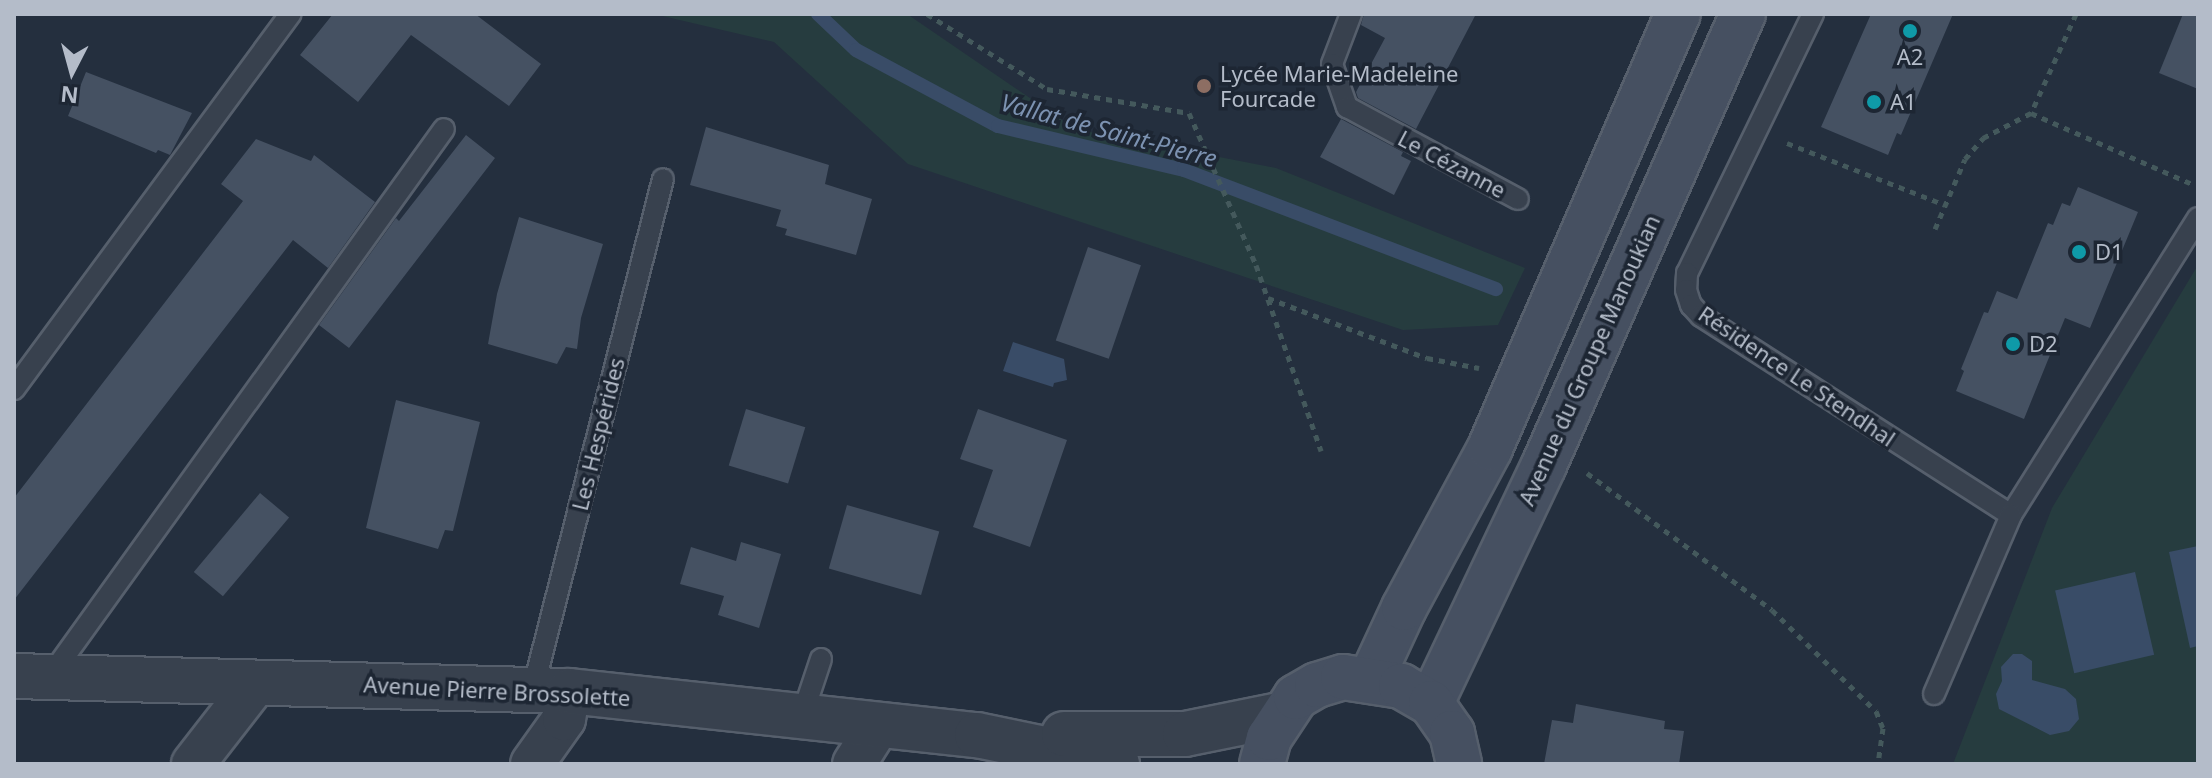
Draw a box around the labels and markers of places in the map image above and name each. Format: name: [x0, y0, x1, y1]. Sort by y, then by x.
marker: A2: [1901, 22, 1919, 40]
place label: A2: [1897, 44, 1923, 70]
place label: Lycée Marie-Madeleine Fourcade: [1220, 60, 1458, 112]
marker: Lycée Marie-Madeleine Fourcade: [1195, 77, 1213, 95]
place label: A1: [1890, 89, 1917, 115]
marker: A1: [1865, 93, 1883, 111]
place label: D1: [2095, 239, 2124, 265]
marker: D1: [2070, 243, 2088, 261]
place label: D2: [2029, 331, 2058, 357]
marker: D2: [2004, 335, 2022, 353]

